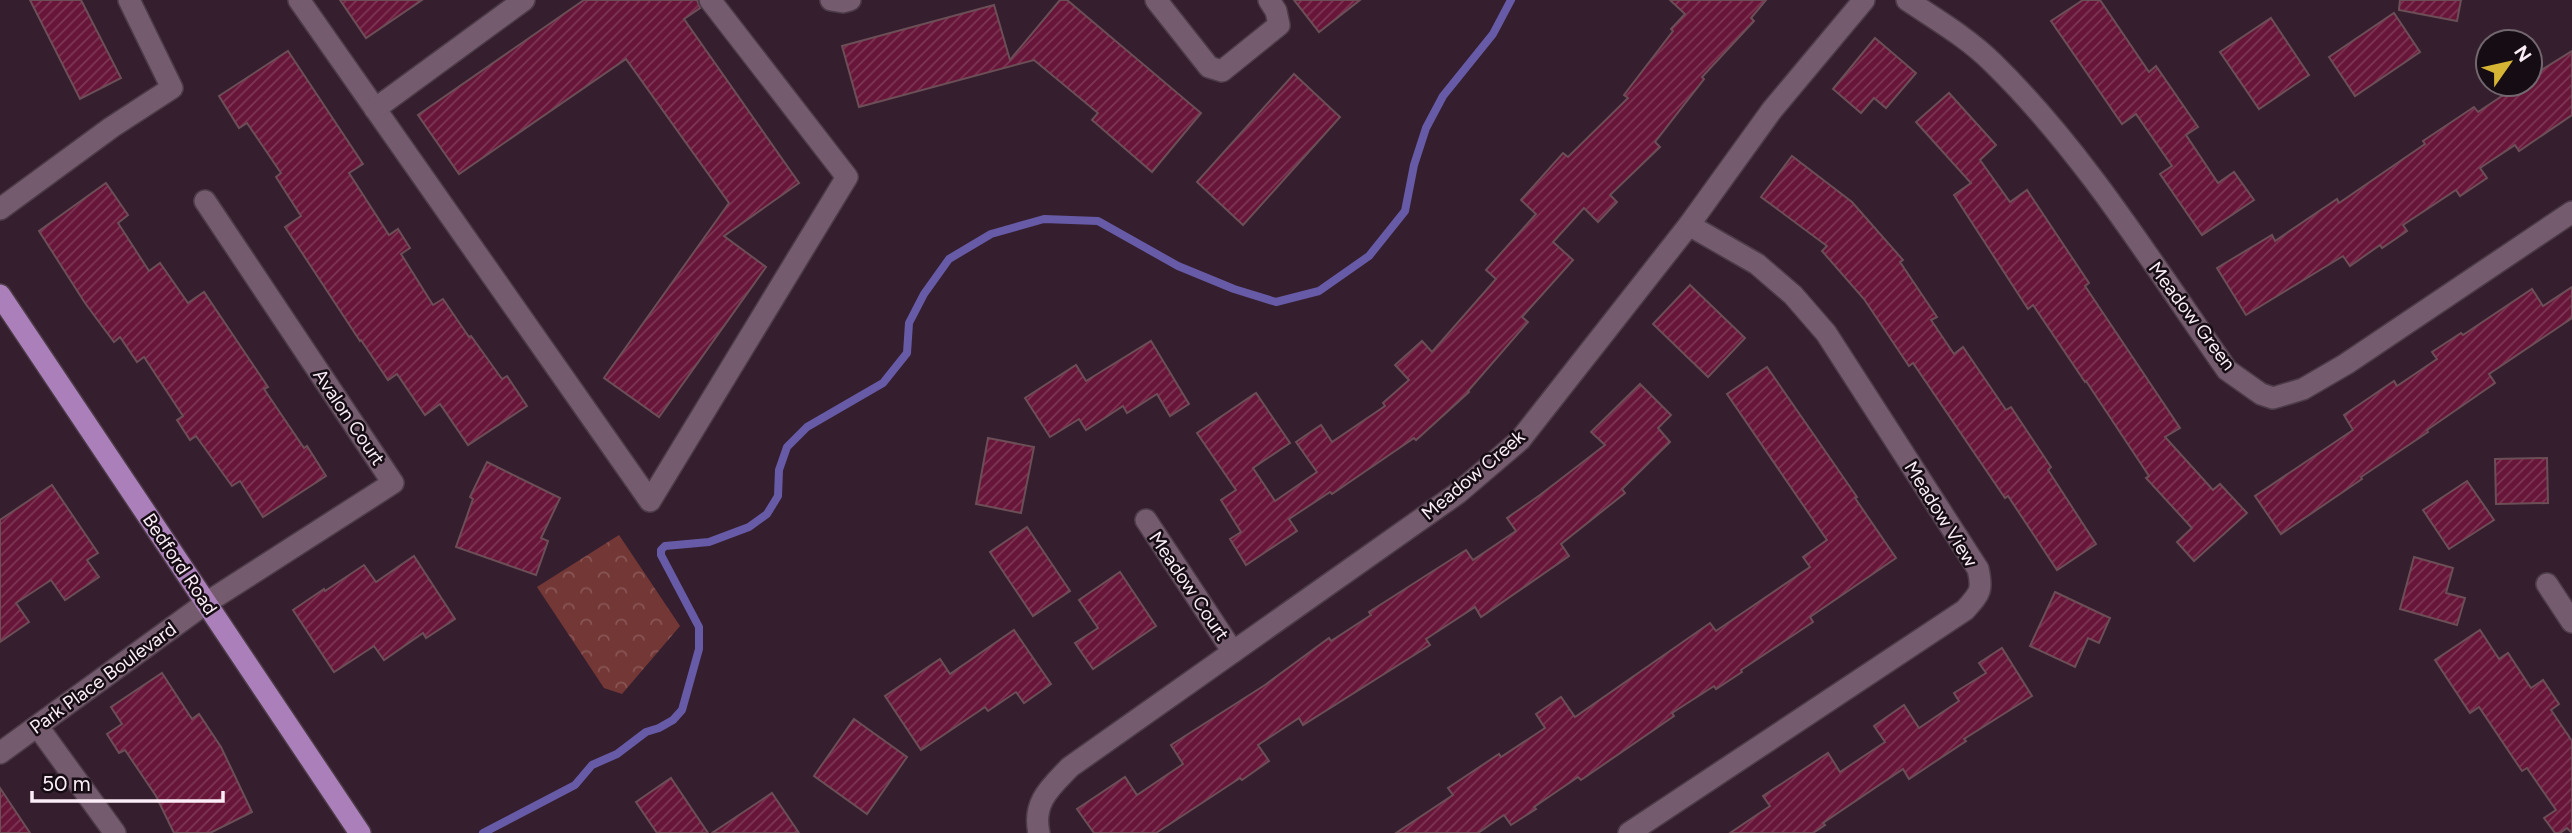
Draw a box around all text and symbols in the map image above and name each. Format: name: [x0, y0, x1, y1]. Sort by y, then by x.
north arrow: [2474, 28, 2544, 98]
text: N: [2509, 41, 2536, 66]
street label: Meadow Green: [2144, 257, 2240, 375]
street label: Avalon Court: [308, 364, 390, 470]
street label: Meadow Creek: [1417, 425, 1530, 525]
street label: Meadow View: [1899, 457, 1983, 571]
street label: Bedford Road: [138, 509, 222, 619]
street label: Meadow Court: [1144, 527, 1234, 645]
street label: Park Place Boulevard: [25, 617, 181, 739]
scale bar: [32, 760, 222, 804]
text: 50 m: [42, 771, 91, 796]

